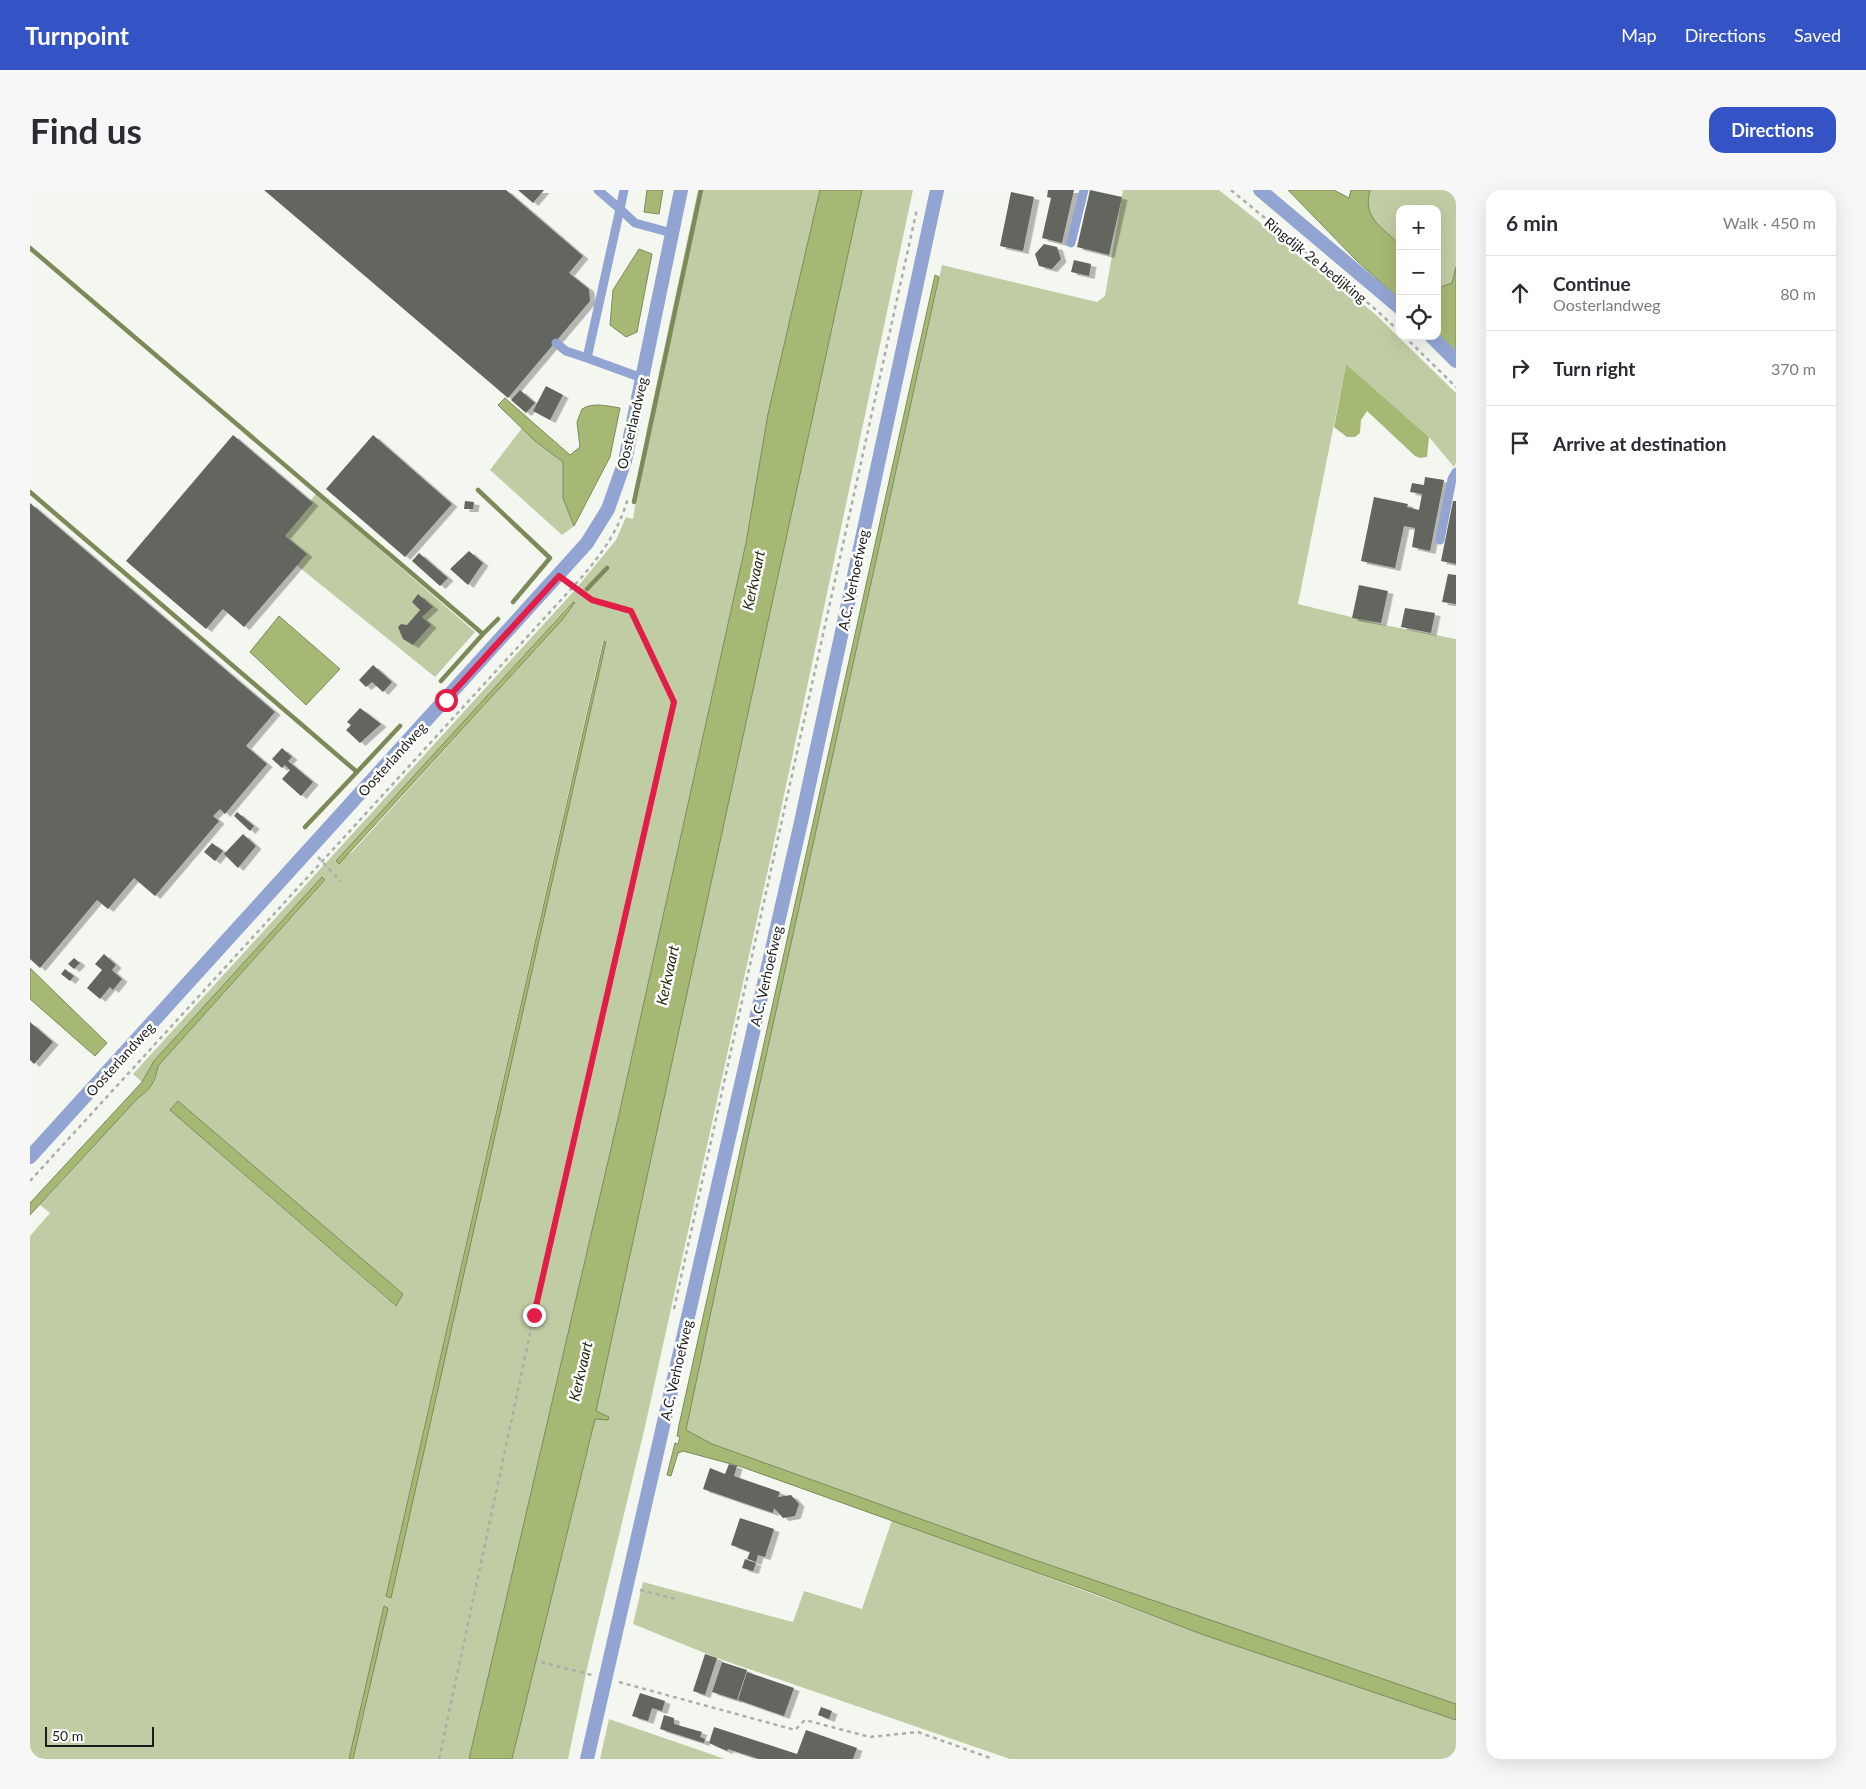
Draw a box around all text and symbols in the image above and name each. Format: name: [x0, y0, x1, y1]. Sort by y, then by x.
text: Turnpoint: [25, 21, 129, 50]
text: Map: [1621, 24, 1657, 46]
text: Directions: [1685, 24, 1766, 46]
text: Saved: [1794, 24, 1841, 46]
button: Directions: [1709, 107, 1836, 153]
text: Find us: [30, 109, 142, 151]
map controls: [1396, 205, 1441, 340]
button: +: [1396, 205, 1441, 250]
text: 6 min: [1506, 210, 1558, 235]
text: Walk · 450 m: [1723, 213, 1816, 232]
street label: Ringdijk 2e bedijking: [1261, 214, 1371, 306]
button: −: [1396, 250, 1441, 295]
text: Continue: [1553, 272, 1631, 295]
icon: ahead: [1506, 279, 1534, 307]
text: 80 m: [1780, 284, 1816, 303]
button: locate: [1396, 295, 1441, 340]
text: Oosterlandweg: [1553, 295, 1661, 314]
icon: right: [1506, 354, 1534, 382]
text: Turn right: [1553, 357, 1635, 380]
text: 370 m: [1771, 359, 1816, 378]
street label: Oosterlandweg: [613, 375, 651, 471]
icon: arrive: [1506, 429, 1534, 457]
text: Arrive at destination: [1553, 432, 1726, 455]
street label: A.C. Verhoefweg: [834, 528, 872, 632]
water label: Kerkvaart: [738, 548, 768, 612]
route start: [435, 689, 458, 712]
street label: Oosterlandweg: [354, 718, 430, 800]
street label: A.C. Verhoefweg: [746, 924, 786, 1028]
water label: Kerkvaart: [652, 943, 682, 1007]
street label: Oosterlandweg: [82, 1018, 158, 1100]
route end: [523, 1304, 546, 1327]
street label: A.C. Verhoefweg: [656, 1318, 696, 1422]
water label: Kerkvaart: [564, 1339, 596, 1403]
scale bar: [45, 1724, 154, 1747]
text: 50 m: [52, 1727, 83, 1744]

